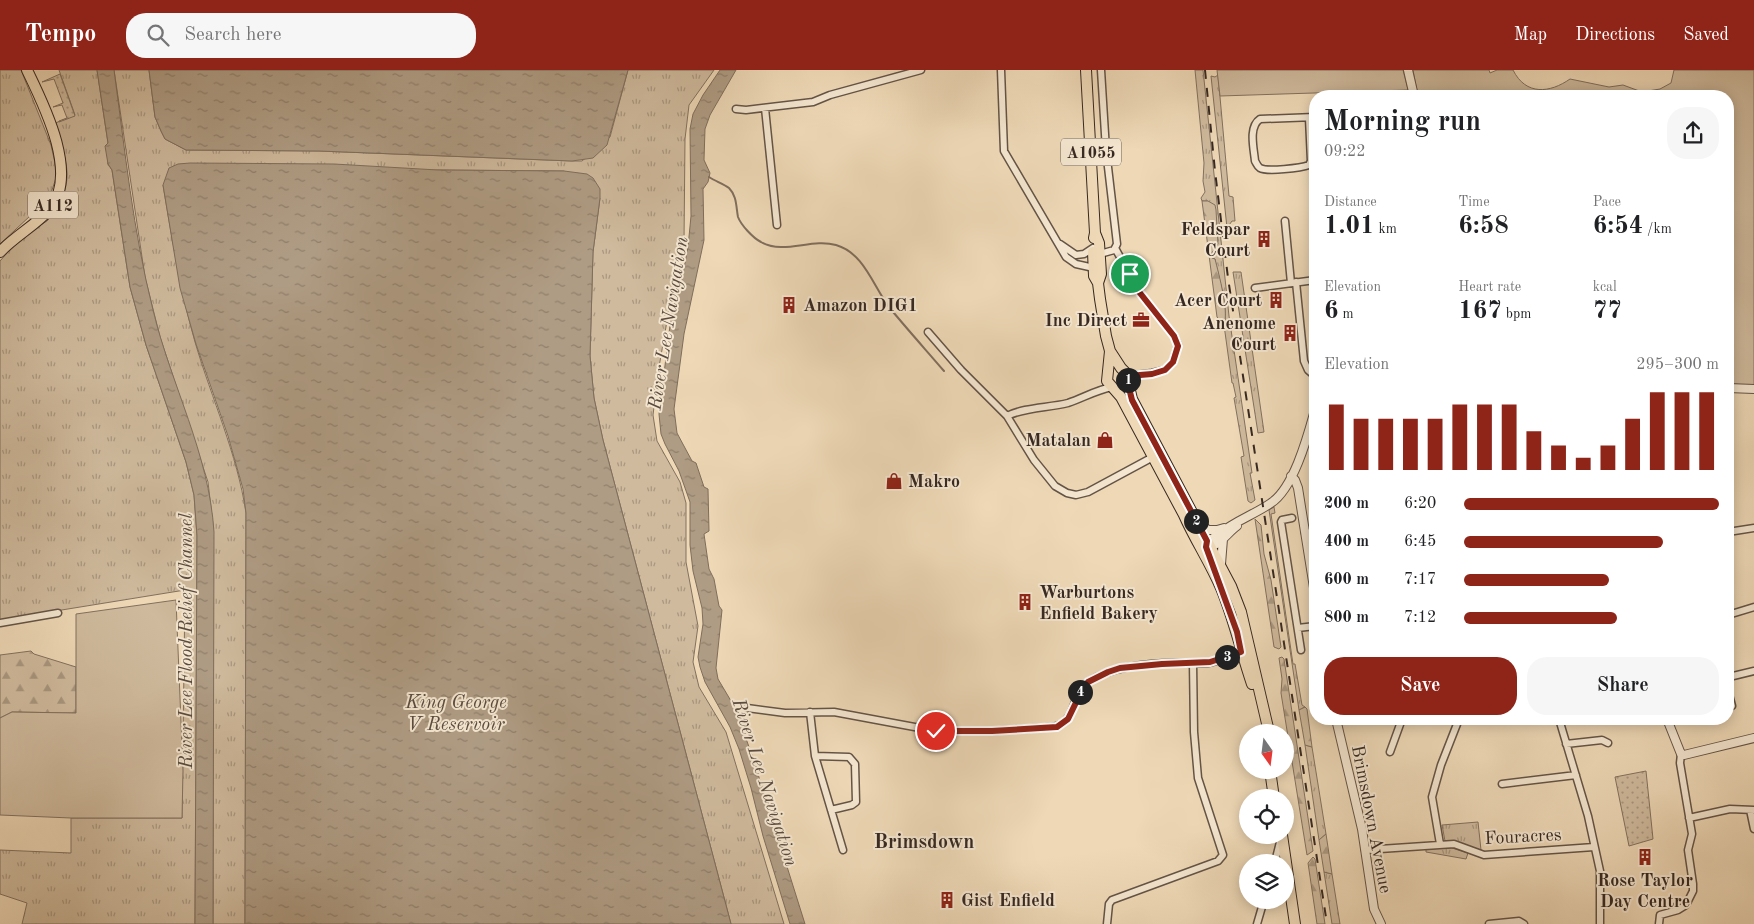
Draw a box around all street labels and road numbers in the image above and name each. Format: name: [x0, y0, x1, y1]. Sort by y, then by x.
road number: A1055: [1061, 138, 1121, 165]
road number: A112: [28, 192, 78, 218]
street label: Brimsdown Avenue: [1348, 744, 1394, 895]
street label: Fouracres: [1484, 826, 1562, 848]

